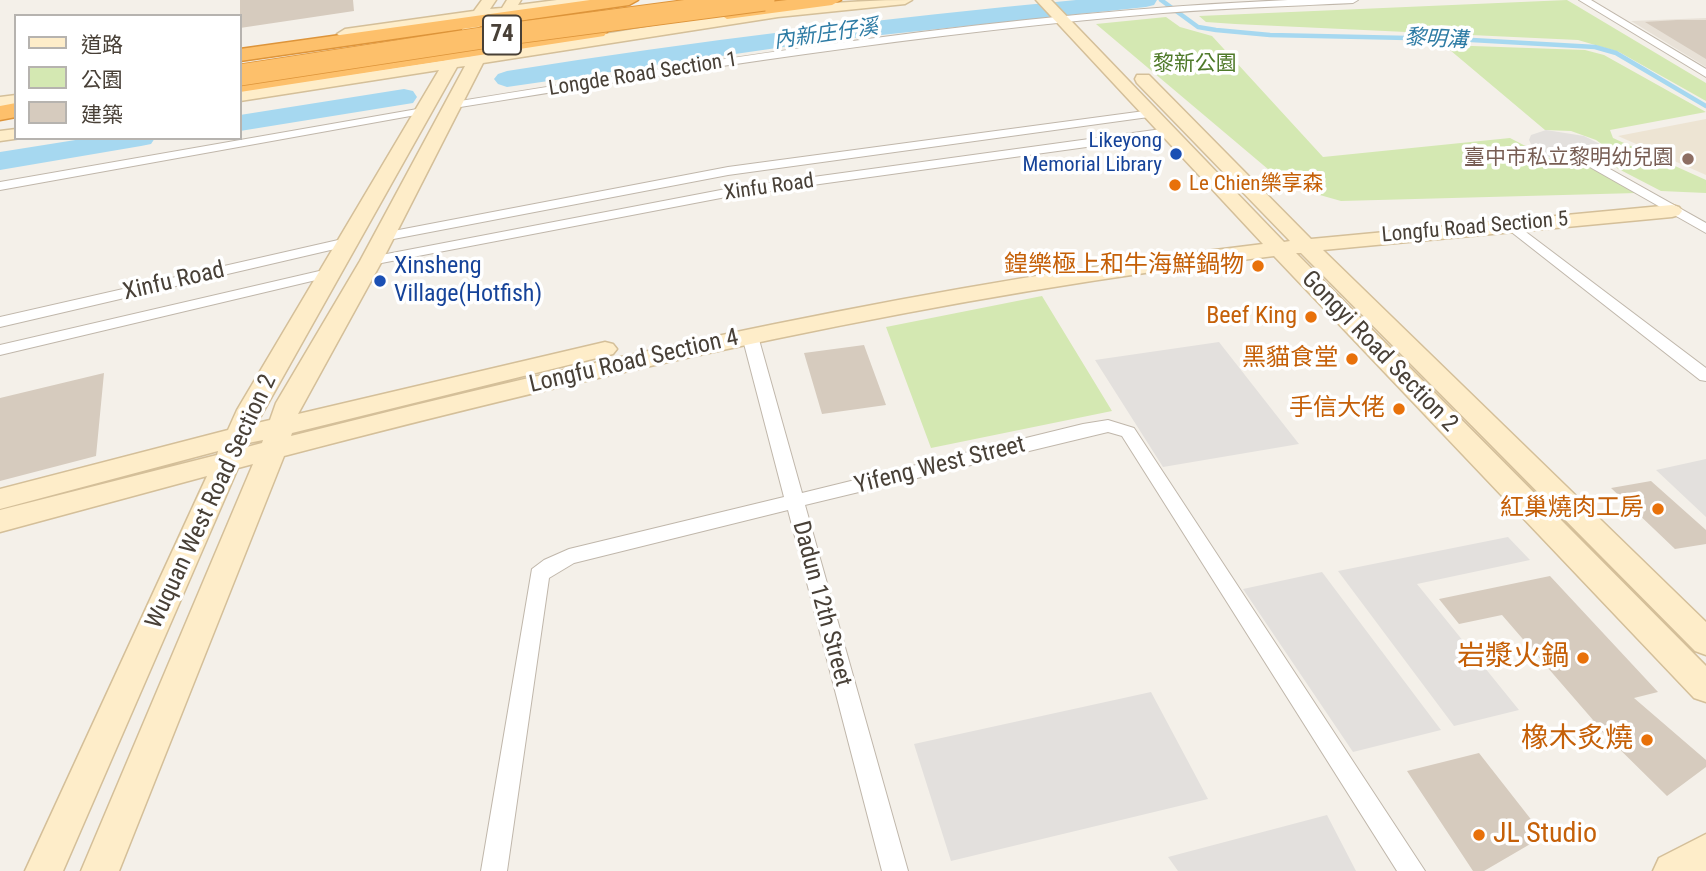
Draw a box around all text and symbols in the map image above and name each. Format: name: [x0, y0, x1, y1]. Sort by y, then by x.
legend: [14, 14, 242, 140]
water label: 內新庄仔溪: [772, 15, 880, 55]
road number: 74: [483, 16, 521, 54]
water label: 黎明溝: [1404, 26, 1468, 54]
text: 道路: [81, 33, 123, 57]
street label: Longde Road Section 1: [547, 48, 739, 102]
park label: 黎新公園: [1153, 52, 1237, 78]
text: 公園: [81, 68, 123, 92]
text: 建築: [81, 103, 123, 127]
place label: Likeyong Memorial Library: [1022, 129, 1162, 179]
marker: Likeyong Memorial Library: [1168, 146, 1184, 162]
place label: 臺中市私立黎明幼兒園: [1464, 146, 1674, 172]
marker: 臺中市私立黎明幼兒園: [1680, 151, 1696, 167]
street label: Xinfu Road: [723, 169, 815, 207]
place label: Le Chien樂享森: [1189, 172, 1324, 198]
marker: Le Chien樂享森: [1167, 177, 1183, 193]
street label: Longfu Road Section 5: [1381, 207, 1569, 249]
place label: 鍠樂極上和牛海鮮鍋物: [1004, 252, 1244, 280]
place label: Xinsheng Village(Hotfish): [394, 253, 542, 309]
street label: Xinfu Road: [120, 256, 228, 308]
marker: 鍠樂極上和牛海鮮鍋物: [1250, 258, 1266, 274]
street label: Gongyi Road Section 2: [1295, 265, 1463, 439]
marker: Xinsheng Village(Hotfish): [372, 273, 388, 289]
place label: Beef King: [1206, 303, 1297, 331]
marker: Beef King: [1303, 309, 1319, 325]
street label: Longfu Road Section 4: [527, 324, 741, 400]
place label: 黑貓食堂: [1242, 345, 1338, 373]
marker: 黑貓食堂: [1344, 351, 1360, 367]
street label: Wuquan West Road Section 2: [140, 371, 284, 633]
place label: 手信大佬: [1289, 395, 1385, 423]
marker: 手信大佬: [1391, 401, 1407, 417]
street label: Yifeng West Street: [852, 431, 1028, 501]
place label: 紅巢燒肉工房: [1500, 495, 1644, 523]
marker: 紅巢燒肉工房: [1650, 501, 1666, 517]
street label: Dadun 12th Street: [785, 518, 857, 690]
place label: 岩漿火鍋: [1457, 641, 1569, 675]
marker: 岩漿火鍋: [1575, 650, 1591, 666]
place label: 橡木炙燒: [1521, 723, 1633, 757]
marker: 橡木炙燒: [1639, 732, 1655, 748]
place label: JL Studio: [1493, 818, 1597, 852]
marker: JL Studio: [1471, 827, 1487, 843]

